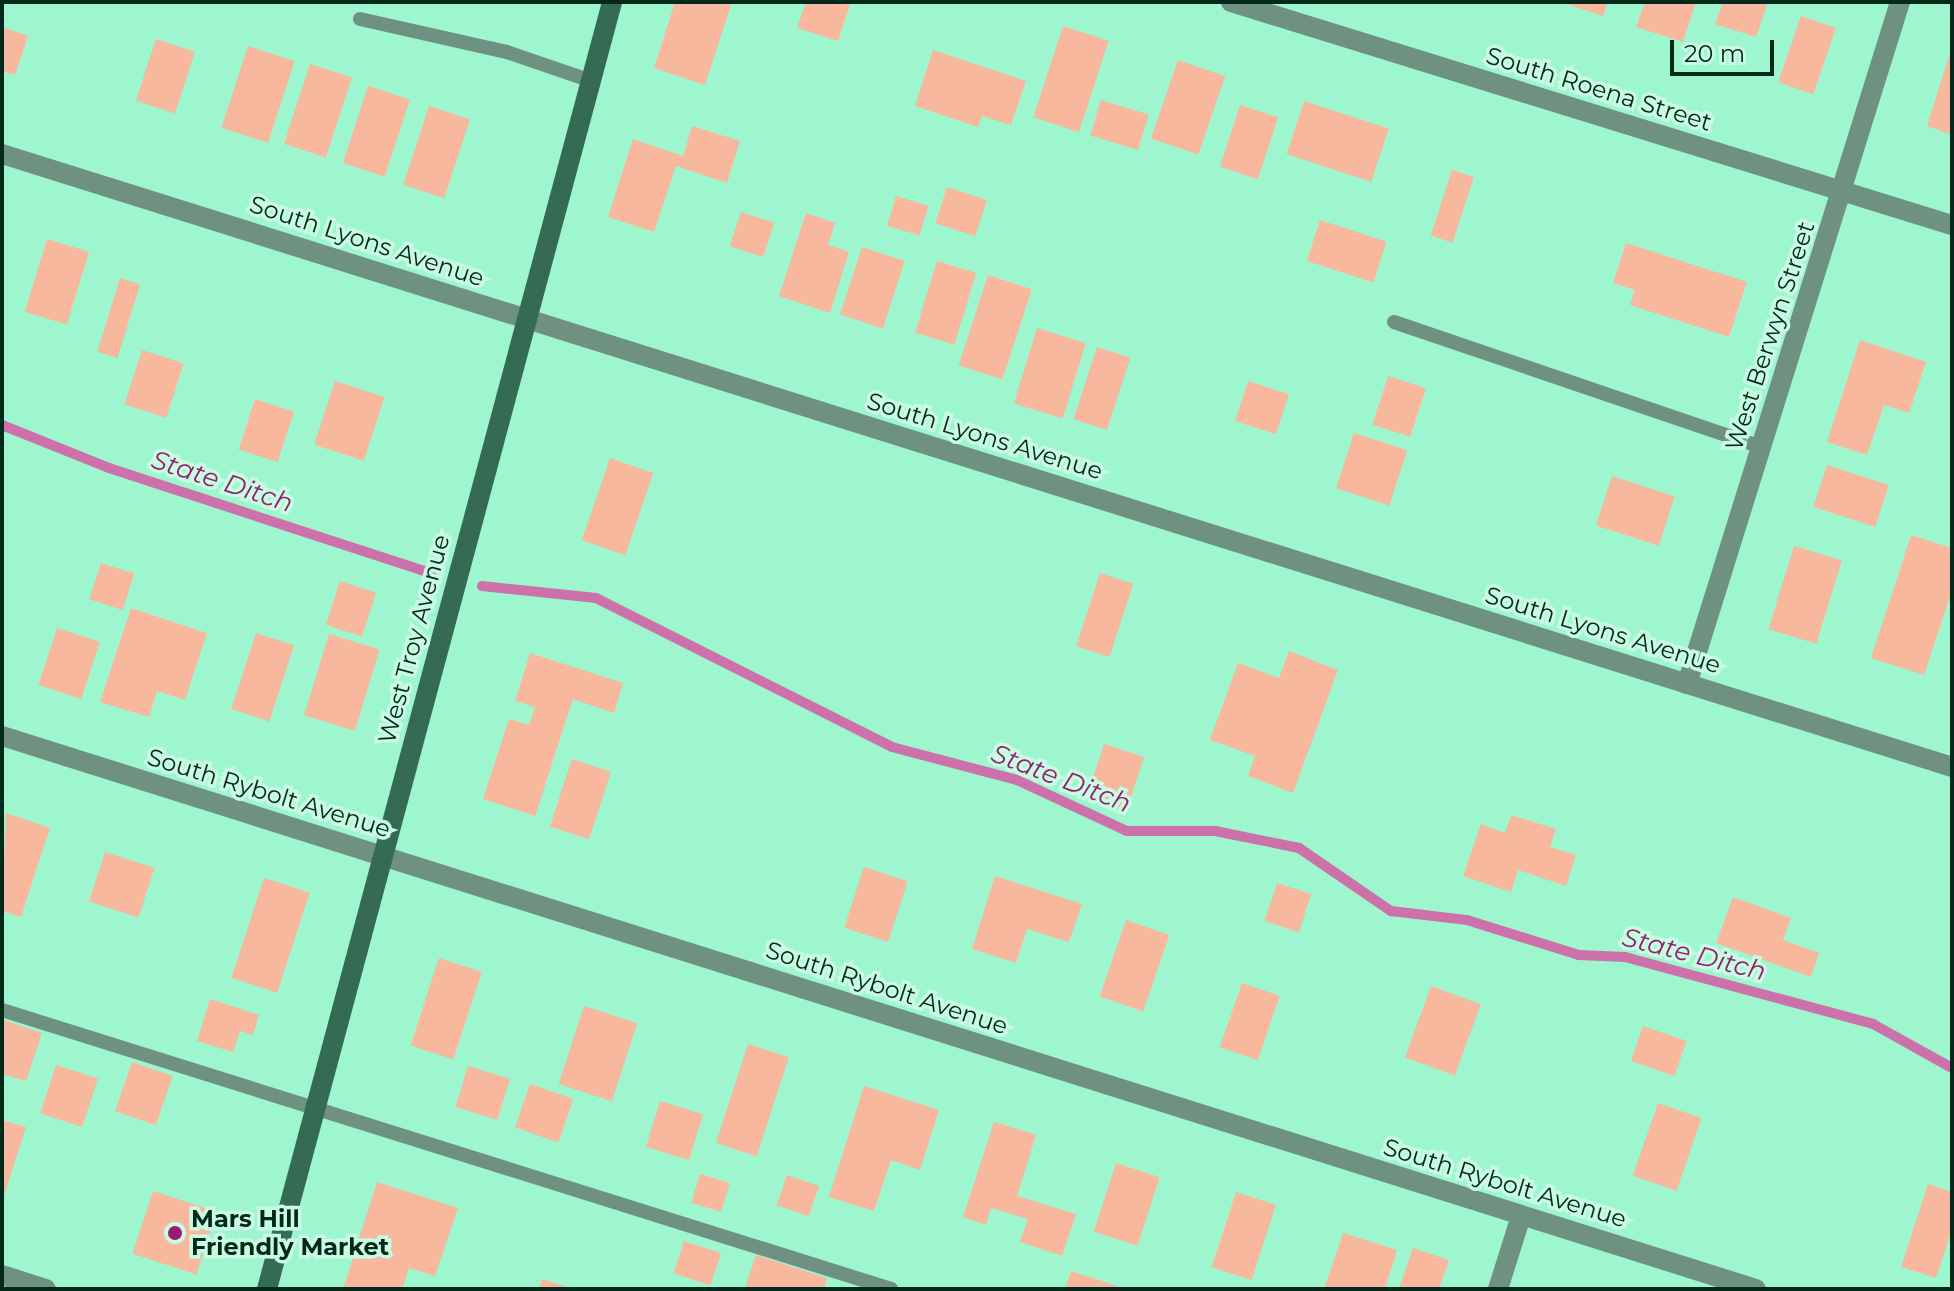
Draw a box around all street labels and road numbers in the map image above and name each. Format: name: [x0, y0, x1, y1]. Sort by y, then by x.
street label: South Roena Street: [1483, 41, 1715, 137]
street label: South Lyons Avenue: [246, 189, 488, 293]
street label: West Berwyn Street: [1719, 218, 1821, 454]
street label: South Lyons Avenue: [864, 386, 1106, 486]
street label: West Troy Avenue: [372, 531, 456, 747]
street label: South Lyons Avenue: [1482, 580, 1724, 680]
street label: South Rybolt Avenue: [144, 742, 394, 844]
street label: South Rybolt Avenue: [762, 935, 1012, 1041]
street label: South Rybolt Avenue: [1380, 1132, 1630, 1234]

